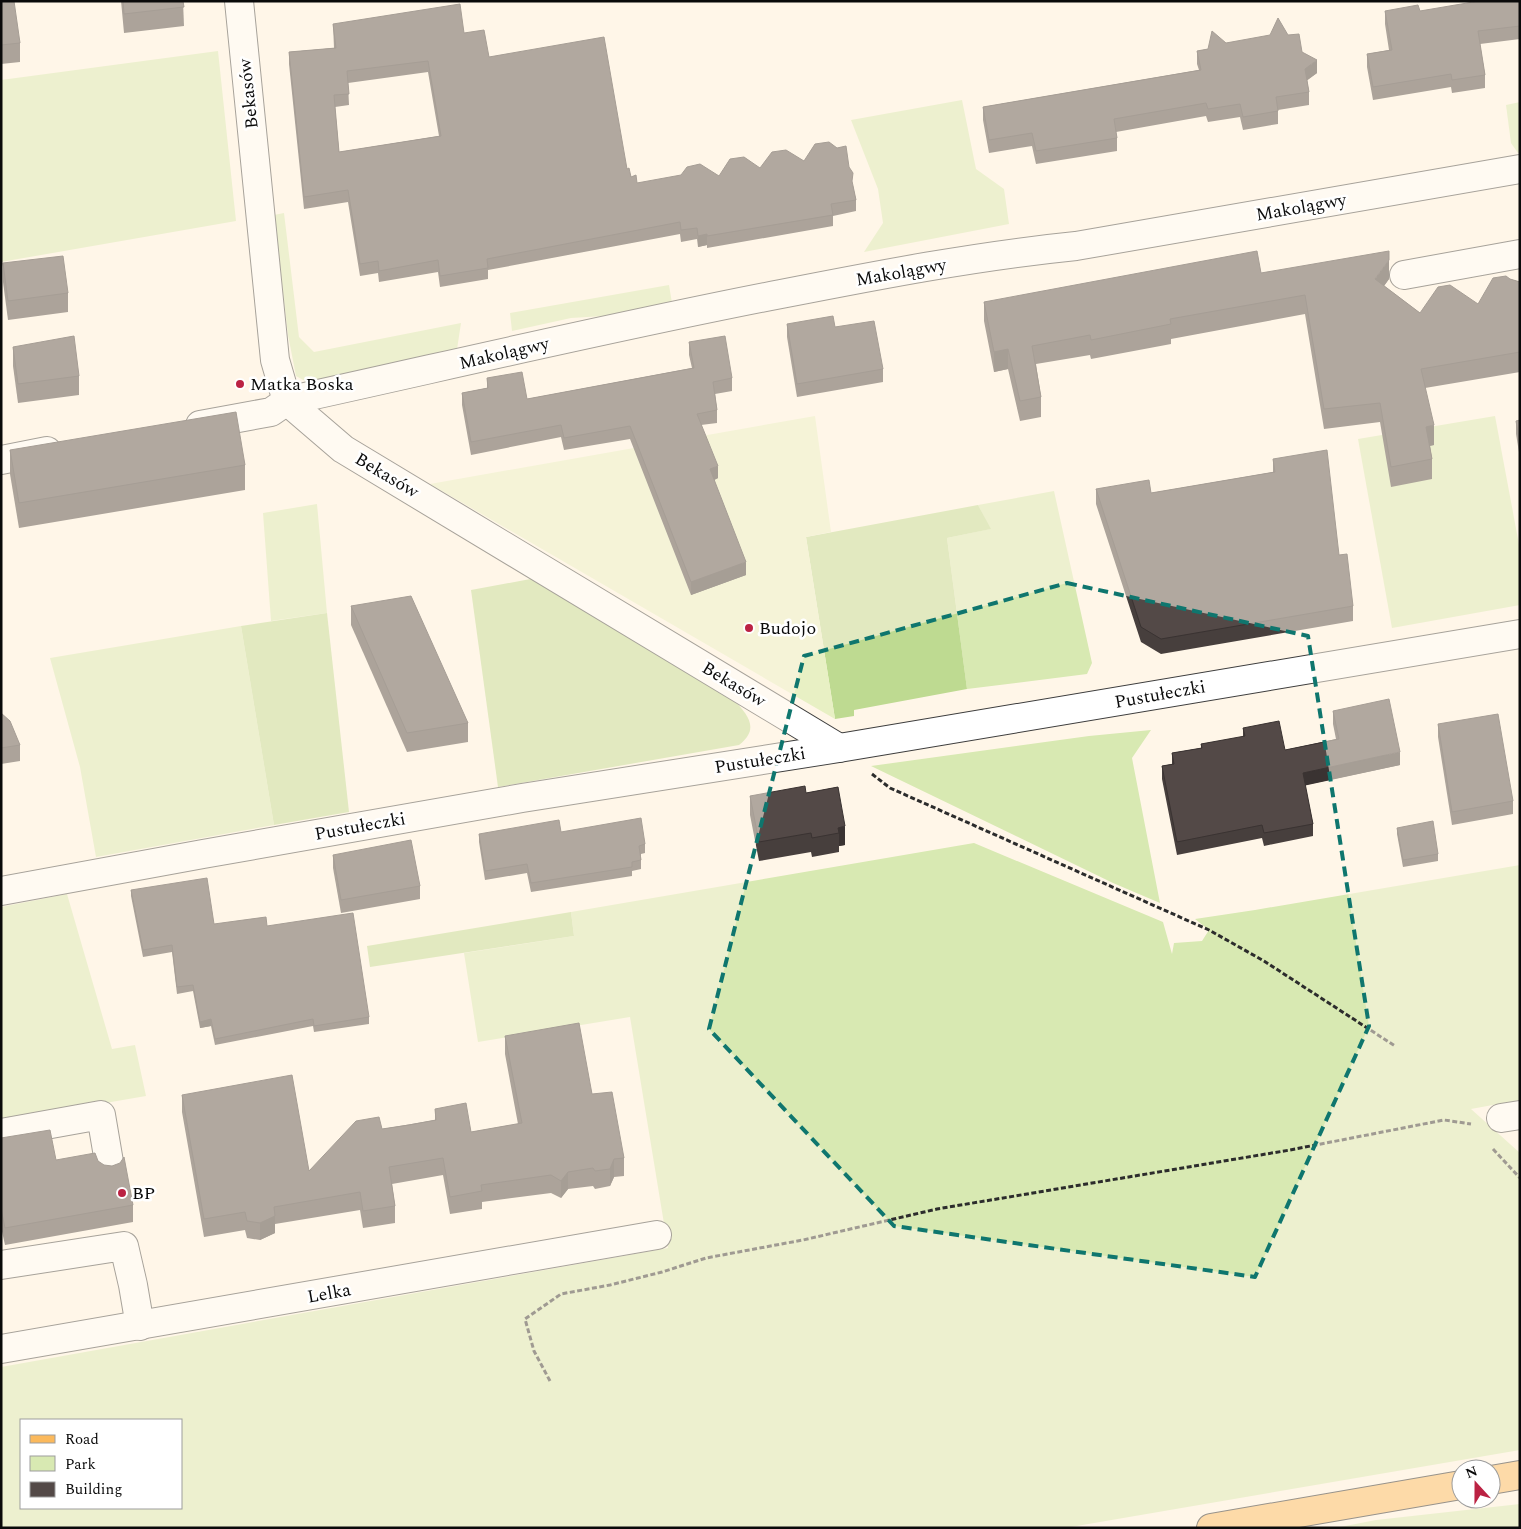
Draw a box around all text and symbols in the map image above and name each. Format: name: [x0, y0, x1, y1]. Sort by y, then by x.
street label: Bekasów: [231, 57, 266, 130]
street label: Makolągwy: [1254, 186, 1350, 229]
street label: Makolągwy: [854, 251, 950, 294]
street label: Makolągwy: [457, 330, 553, 377]
place label: Matka Boska: [250, 371, 354, 398]
marker: Matka Boska: [234, 378, 246, 390]
street label: Bekasów: [350, 446, 424, 505]
place label: Budojo: [759, 615, 816, 642]
marker: Budojo: [743, 622, 755, 634]
street label: Bekasów: [697, 655, 771, 714]
street label: Pustułeczki: [1112, 673, 1208, 716]
street label: Pustułeczki: [712, 740, 808, 781]
street label: Pustułeczki: [312, 805, 408, 848]
place label: BP: [132, 1180, 155, 1207]
marker: BP: [116, 1187, 128, 1199]
street label: Lelka: [305, 1276, 353, 1311]
legend: [20, 1419, 182, 1509]
text: Road: [65, 1428, 99, 1451]
text: Park: [65, 1453, 96, 1476]
north arrow: [1451, 1459, 1501, 1509]
text: N: [1462, 1460, 1481, 1484]
text: Building: [65, 1478, 122, 1501]

